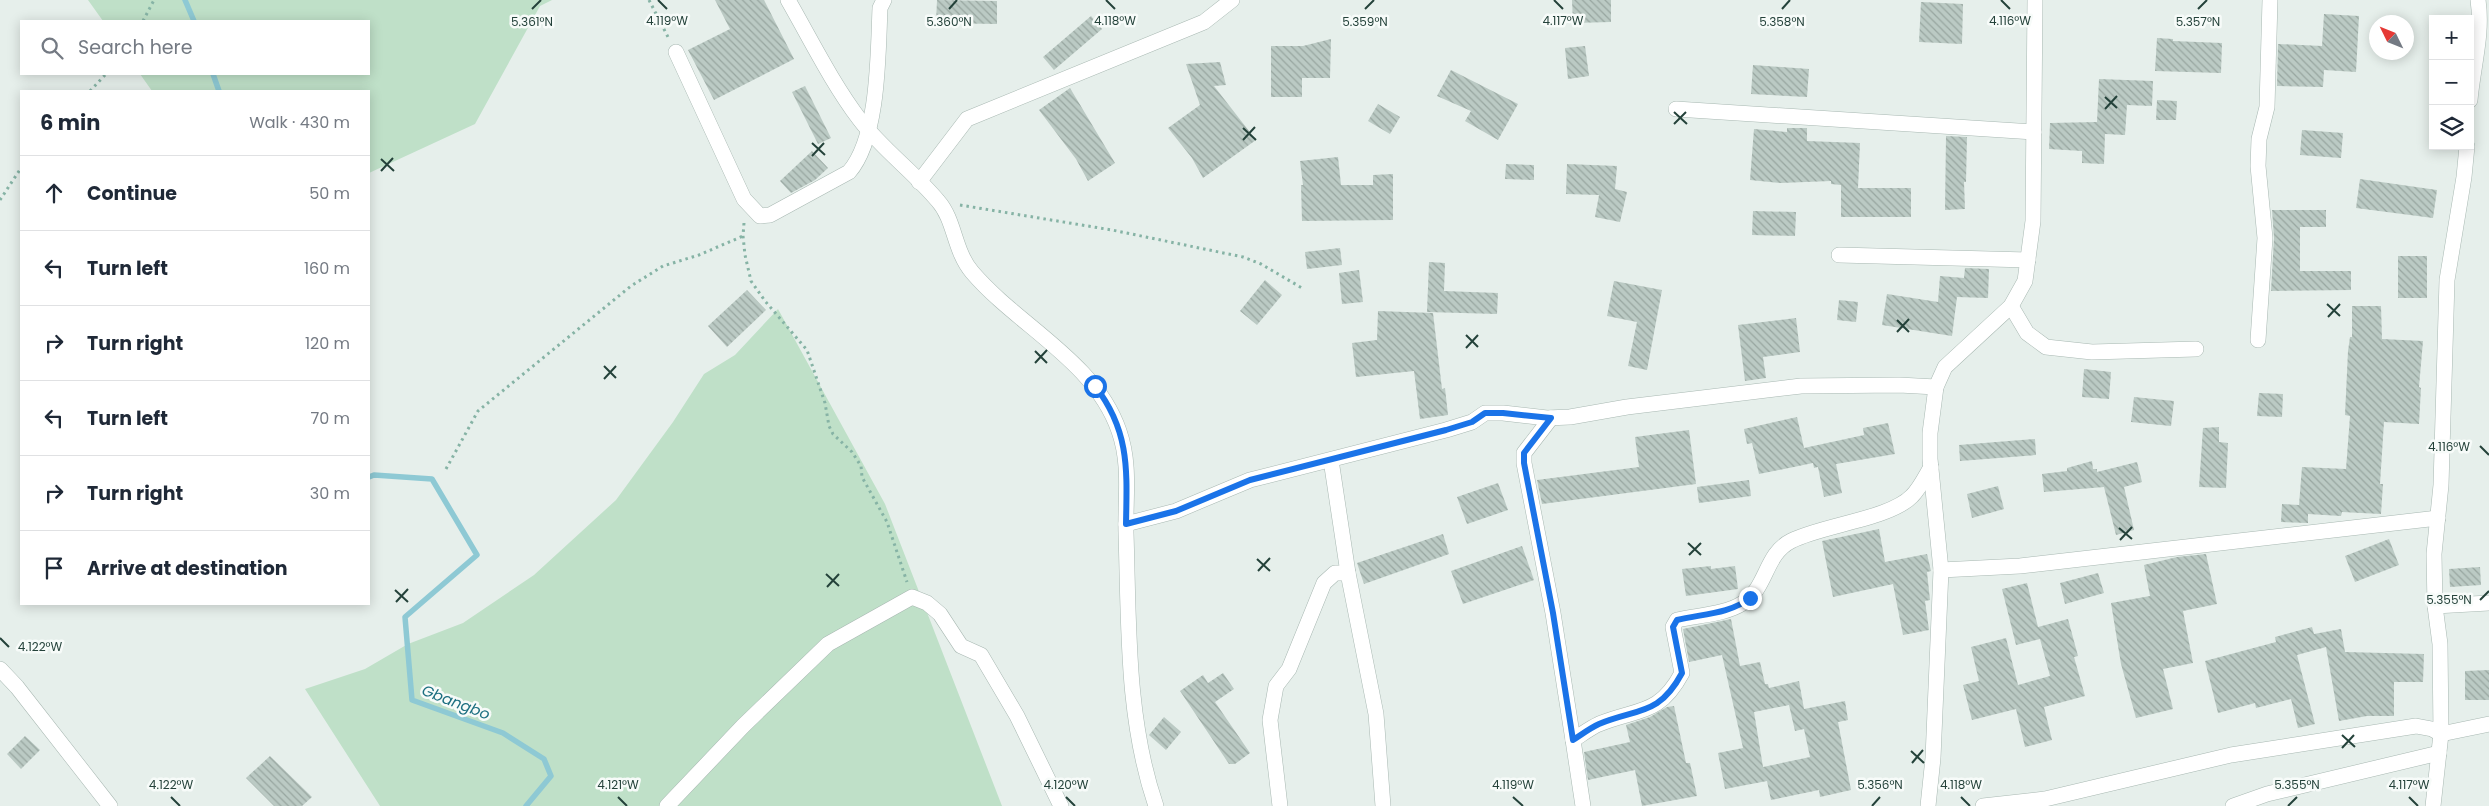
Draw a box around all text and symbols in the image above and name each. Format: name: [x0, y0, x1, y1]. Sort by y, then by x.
text: 4.119°W: [646, 12, 688, 29]
text: 4.118°W: [1094, 12, 1136, 29]
text: 4.117°W: [1543, 12, 1584, 29]
text: 4.116°W: [1989, 12, 2031, 29]
text: 5.361°N: [511, 13, 553, 30]
text: 5.360°N: [926, 13, 972, 30]
text: 5.359°N: [1342, 13, 1388, 30]
text: 5.358°N: [1759, 13, 1805, 30]
text: 5.357°N: [2176, 13, 2220, 30]
north arrow: [2369, 15, 2414, 60]
map controls: [2429, 15, 2474, 150]
button: +: [2429, 15, 2474, 60]
search box: [20, 20, 370, 75]
icon: search: [38, 34, 66, 62]
text: Search here: [78, 34, 192, 61]
button: −: [2429, 60, 2474, 105]
button: layers: [2429, 105, 2474, 150]
text: 6 min: [40, 108, 100, 137]
text: Walk · 430 m: [249, 111, 350, 134]
icon: ahead: [40, 179, 68, 207]
text: Continue: [87, 180, 177, 207]
text: 50 m: [309, 182, 350, 205]
icon: left: [40, 254, 68, 282]
text: Turn left: [87, 255, 168, 282]
text: 160 m: [304, 257, 350, 280]
icon: right: [40, 329, 68, 357]
text: Turn right: [87, 330, 183, 357]
text: 120 m: [305, 332, 350, 355]
route start: [1084, 375, 1107, 398]
icon: left: [40, 404, 68, 432]
text: Turn left: [87, 405, 168, 432]
text: 70 m: [310, 407, 350, 430]
text: 4.116°W: [2428, 438, 2470, 455]
icon: right: [40, 479, 68, 507]
text: Turn right: [87, 480, 183, 507]
text: 30 m: [310, 482, 350, 505]
icon: arrive: [40, 554, 68, 582]
text: Arrive at destination: [87, 555, 288, 582]
route end: [1739, 587, 1762, 610]
text: 5.355°N: [2426, 591, 2472, 608]
text: 4.122°W: [18, 638, 62, 655]
water label: Gbangbo: [419, 679, 493, 725]
text: 4.122°W: [149, 776, 193, 793]
text: 4.121°W: [597, 776, 639, 793]
text: 4.120°W: [1044, 776, 1089, 793]
text: 4.119°W: [1492, 776, 1534, 793]
text: 5.356°N: [1857, 776, 1903, 793]
text: 4.118°W: [1940, 776, 1982, 793]
text: 5.355°N: [2274, 776, 2320, 793]
text: 4.117°W: [2389, 776, 2430, 793]

